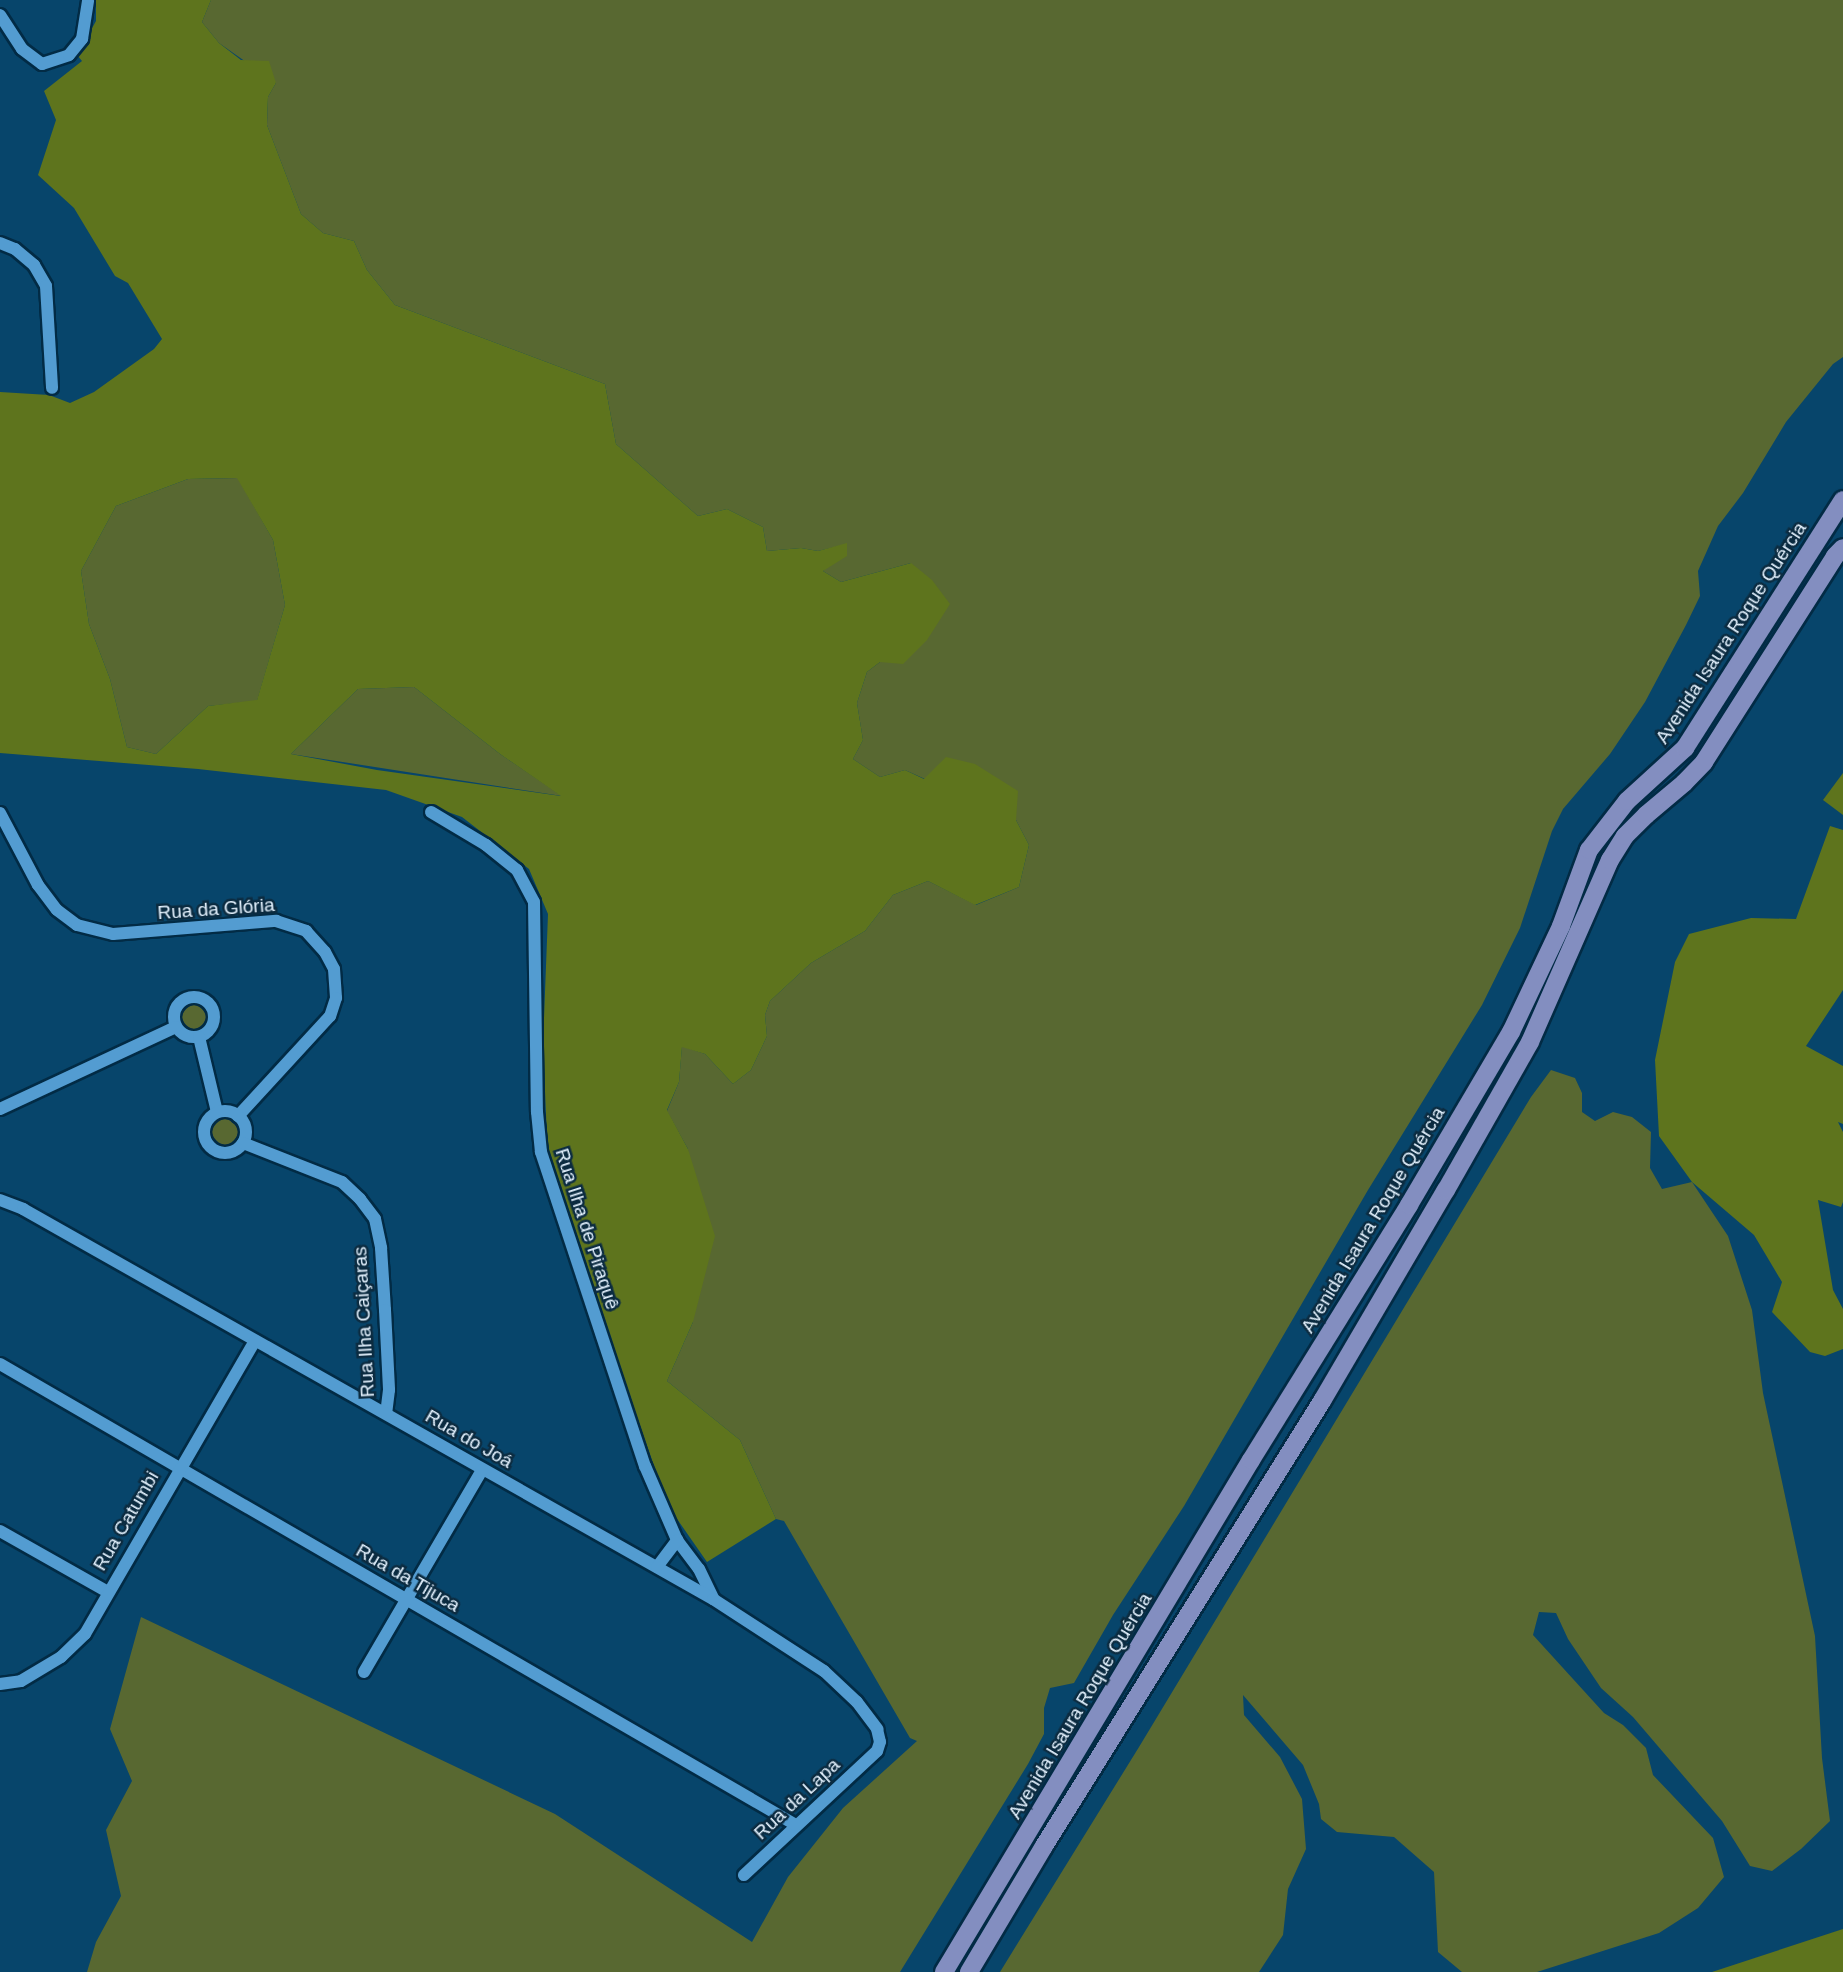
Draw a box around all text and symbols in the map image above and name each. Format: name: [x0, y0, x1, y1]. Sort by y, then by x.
street label: Avenida Isaura Roque Quércia: [1651, 518, 1811, 748]
street label: Rua da Glória: [157, 894, 275, 924]
street label: Avenida Isaura Roque Quércia: [1296, 1103, 1450, 1337]
street label: Rua Ilha de Piraquê: [550, 1146, 624, 1312]
street label: Rua Ilha Caiçaras: [349, 1246, 379, 1398]
street label: Rua do Joá: [421, 1405, 517, 1473]
street label: Rua Catumbi: [88, 1467, 164, 1575]
street label: Rua da Tijuca: [352, 1539, 464, 1617]
street label: Avenida Isaura Roque Quércia: [1003, 1589, 1157, 1823]
street label: Rua da Lapa: [749, 1754, 845, 1844]

